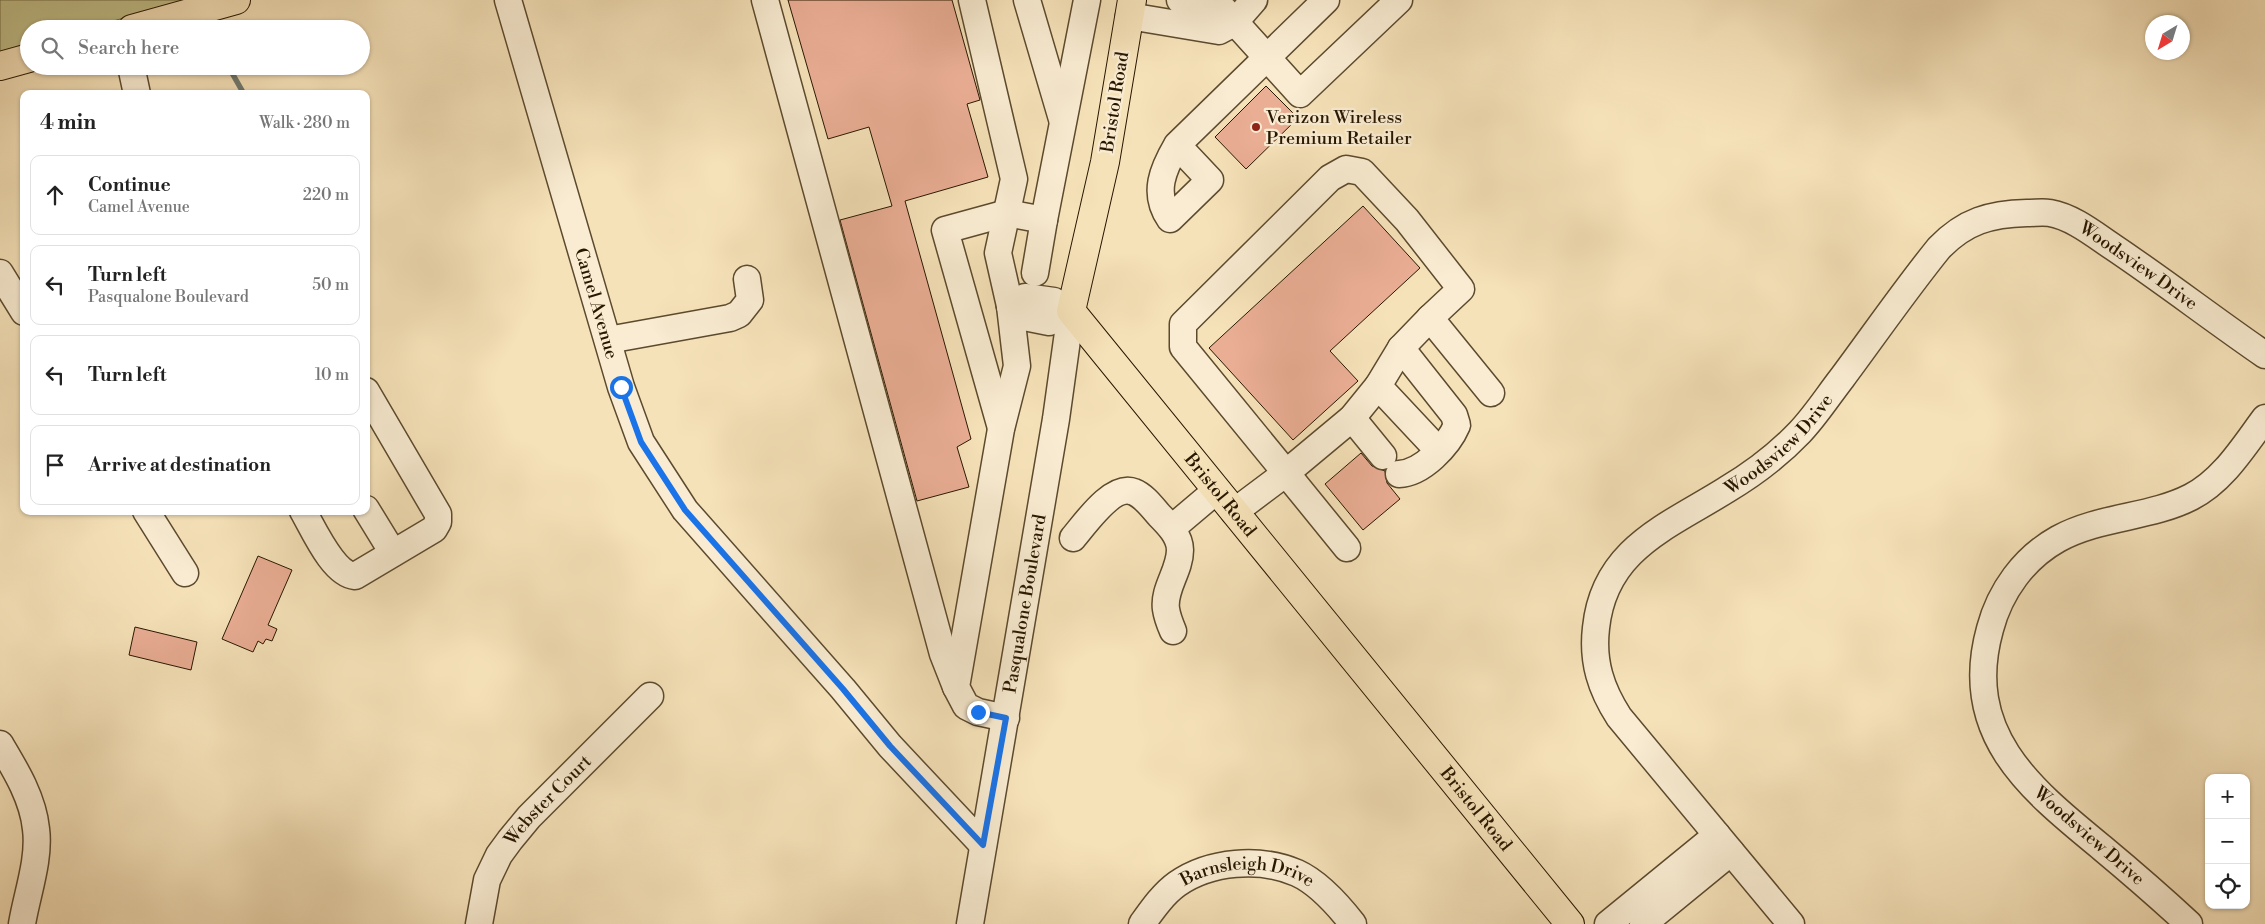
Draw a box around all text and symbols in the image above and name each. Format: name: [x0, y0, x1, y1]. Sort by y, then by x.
north arrow: [2145, 15, 2190, 60]
search box: [20, 20, 370, 75]
icon: search: [38, 34, 66, 62]
text: Search here: [78, 36, 179, 60]
street label: Bristol Road: [1096, 49, 1134, 155]
place label: Verizon Wireless Premium Retailer: [1265, 106, 1412, 150]
text: 4 min: [40, 110, 96, 136]
text: Walk · 280 m: [259, 113, 350, 133]
marker: Verizon Wireless Premium Retailer: [1250, 121, 1262, 133]
text: Continue: [88, 173, 171, 197]
icon: ahead: [41, 181, 69, 209]
text: 220 m: [303, 185, 349, 205]
text: Camel Avenue: [88, 197, 190, 217]
street label: Woodsview Drive: [2074, 215, 2202, 315]
street label: Camel Avenue: [569, 245, 624, 362]
text: Turn left: [88, 263, 167, 287]
icon: left: [41, 271, 69, 299]
text: 50 m: [312, 275, 349, 295]
text: Pasqualone Boulevard: [88, 287, 249, 307]
icon: left: [41, 361, 69, 389]
text: Turn left: [88, 363, 167, 387]
text: 10 m: [315, 365, 349, 385]
route start: [610, 376, 633, 399]
street label: Woodsview Drive: [1719, 389, 1838, 500]
street label: Bristol Road: [1179, 447, 1262, 542]
icon: arrive: [41, 451, 69, 479]
text: Arrive at destination: [88, 453, 271, 477]
street label: Pasqualone Boulevard: [998, 512, 1051, 695]
route end: [967, 701, 990, 724]
street label: Webster Court: [498, 749, 597, 851]
street label: Bristol Road: [1435, 761, 1518, 856]
map controls: [2205, 774, 2250, 909]
button: +: [2205, 774, 2250, 819]
street label: Woodsview Drive: [2028, 781, 2149, 891]
button: −: [2205, 819, 2250, 864]
text: Barnsleigh Drive: [1175, 852, 1319, 892]
button: locate: [2205, 864, 2250, 909]
street label: Barnsleigh Drive: [1178, 875, 1316, 899]

